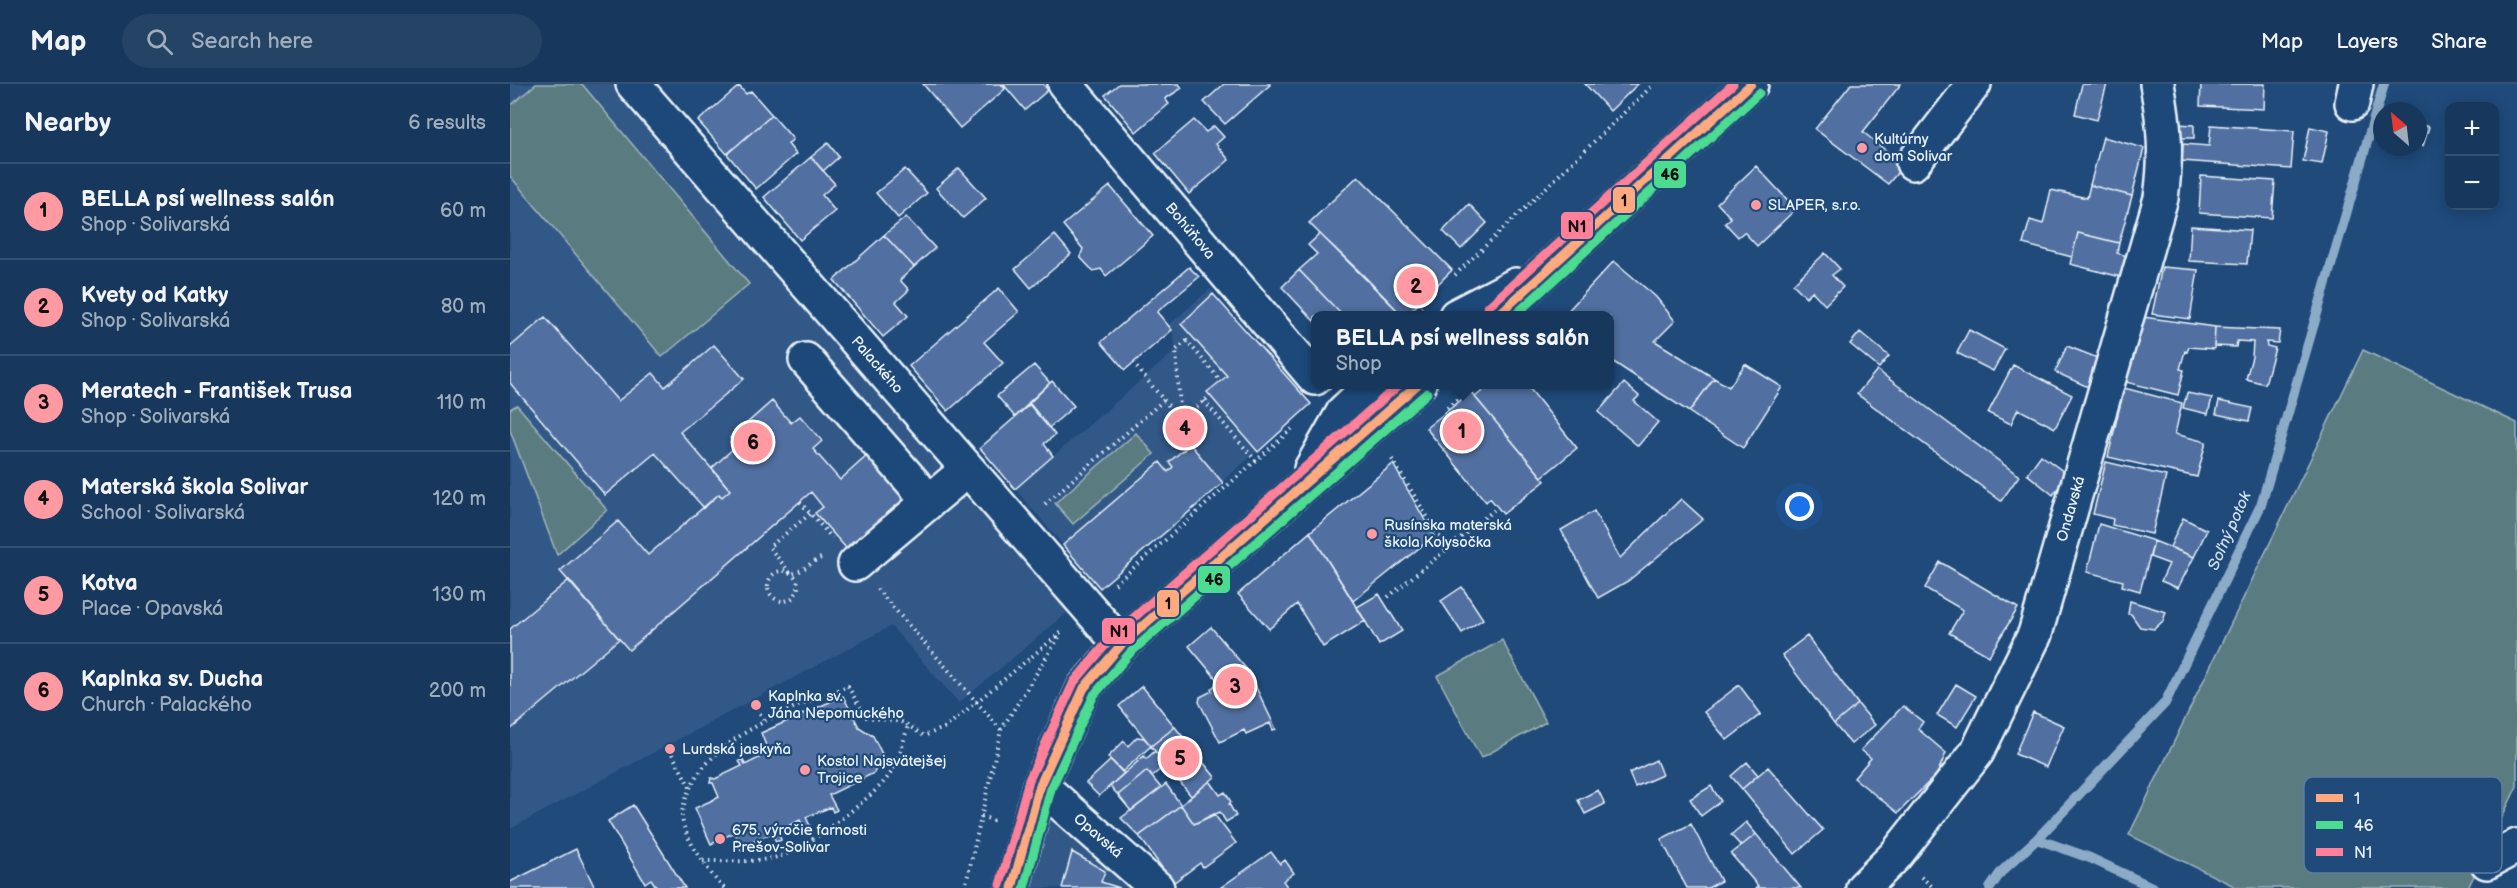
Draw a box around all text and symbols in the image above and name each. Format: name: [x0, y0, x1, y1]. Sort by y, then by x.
search box: [122, 14, 542, 68]
text: Map: [30, 25, 86, 58]
icon: search: [143, 25, 176, 58]
text: Search here: [191, 28, 313, 55]
text: Map: [2261, 29, 2303, 54]
text: Layers: [2336, 29, 2398, 54]
text: Share: [2431, 29, 2487, 54]
north arrow: [2373, 102, 2427, 156]
map controls: [2445, 102, 2499, 210]
button: +: [2445, 102, 2499, 156]
text: Nearby: [24, 108, 111, 139]
text: 6 results: [408, 111, 486, 135]
place label: Kultúrny dom Solivar: [1874, 130, 1953, 166]
marker: Kultúrny dom Solivar: [1855, 141, 1869, 155]
button: −: [2445, 156, 2499, 210]
line badge: 46: [1653, 160, 1687, 189]
text: 46: [1660, 166, 1680, 185]
text: BELLA psí wellness salón: [81, 186, 335, 213]
line badge: 1: [1612, 186, 1636, 214]
text: 1: [1621, 192, 1627, 211]
place label: SLAPER, s.r.o.: [1768, 196, 1860, 215]
marker: SLAPER, s.r.o.: [1749, 198, 1763, 212]
text: 1: [39, 199, 48, 223]
text: 60 m: [440, 199, 486, 223]
street label: Bohúňova: [1161, 199, 1219, 263]
line badge: N1: [1560, 211, 1594, 240]
text: Shop · Solivarská: [81, 213, 230, 237]
text: N1: [1568, 218, 1586, 237]
pin: 2: [1396, 264, 1436, 308]
text: Kvety od Katky: [81, 282, 228, 309]
text: 2: [38, 295, 49, 319]
text: 80 m: [441, 295, 486, 319]
text: Shop · Solivarská: [81, 309, 230, 333]
popup: [1311, 311, 1614, 389]
text: BELLA psí wellness salón: [1336, 325, 1589, 352]
street label: Palackého: [847, 332, 907, 398]
text: Shop: [1336, 352, 1382, 376]
text: Meratech - František Trusa: [81, 378, 353, 405]
text: 3: [38, 391, 49, 415]
text: 110 m: [437, 391, 486, 415]
text: Shop · Solivarská: [81, 405, 230, 429]
pin: 4: [1166, 406, 1204, 450]
pin: 1: [1442, 408, 1482, 454]
pin: 6: [734, 420, 772, 464]
text: Materská škola Solivar: [81, 474, 308, 501]
street label: Ondavská: [2053, 474, 2089, 544]
text: 4: [38, 487, 49, 511]
text: 120 m: [433, 487, 486, 511]
water label: Soľný potok: [2204, 487, 2256, 573]
your location: [1785, 492, 1814, 521]
text: School · Solivarská: [81, 501, 245, 525]
place label: Rusínska materská škola Kolysočka: [1384, 516, 1512, 552]
marker: Rusínska materská škola Kolysočka: [1365, 527, 1379, 541]
line badge: 46: [1197, 565, 1231, 594]
text: Kotva: [81, 570, 138, 597]
text: 46: [1204, 571, 1224, 590]
text: 5: [38, 583, 49, 607]
text: 130 m: [432, 583, 486, 607]
line badge: 1: [1156, 589, 1180, 618]
text: 1: [1165, 595, 1171, 614]
text: Place · Opavská: [81, 597, 223, 621]
line badge: N1: [1101, 617, 1136, 645]
text: N1: [1110, 623, 1128, 642]
pin: 3: [1216, 664, 1254, 708]
text: Kaplnka sv. Ducha: [81, 666, 263, 693]
text: 6: [37, 679, 50, 703]
text: 200 m: [429, 679, 486, 703]
place label: Kaplnka sv. Jána Nepomuckého: [768, 687, 904, 723]
text: Church · Palackého: [81, 693, 252, 717]
marker: Kaplnka sv. Jána Nepomuckého: [749, 698, 763, 712]
pin: 5: [1160, 736, 1200, 780]
place label: Lurdská jaskyňa: [682, 740, 791, 759]
marker: Lurdská jaskyňa: [663, 742, 677, 756]
place label: Kostol Najsvätejšej Trojice: [817, 752, 946, 788]
marker: Kostol Najsvätejšej Trojice: [798, 763, 812, 777]
legend: [2304, 777, 2502, 873]
text: 1: [2354, 790, 2360, 809]
street label: Opavská: [1070, 810, 1126, 862]
text: 46: [2354, 817, 2374, 836]
place label: 675. výročie farnosti Prešov-Solivar: [732, 821, 867, 857]
marker: 675. výročie farnosti Prešov-Solivar: [713, 832, 727, 846]
text: N1: [2354, 844, 2372, 863]

